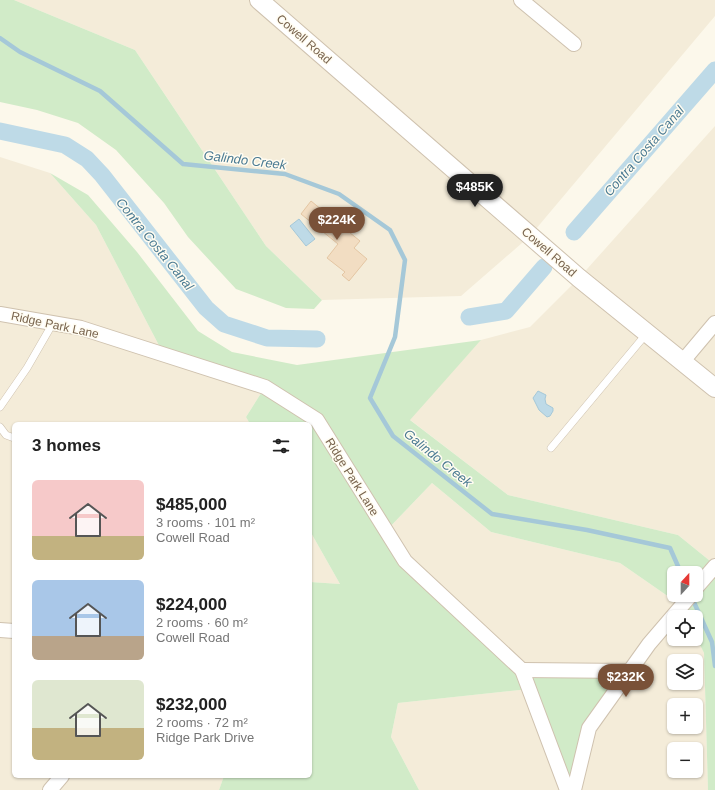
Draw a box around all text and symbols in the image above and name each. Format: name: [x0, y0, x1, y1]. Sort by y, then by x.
street label: Cowell Road: [274, 11, 334, 67]
water label: Contra Costa Canal: [601, 102, 688, 199]
water label: Galindo Creek: [203, 147, 289, 173]
pin: $485K: [447, 174, 503, 208]
text: $485K: [456, 179, 494, 194]
water label: Contra Costa Canal: [113, 195, 197, 294]
pin: $224K: [309, 207, 365, 241]
text: $224K: [318, 212, 356, 227]
street label: Cowell Road: [519, 224, 579, 280]
street label: Ridge Park Lane: [10, 309, 100, 341]
water label: Galindo Creek: [401, 426, 476, 491]
icon: filters: [270, 435, 292, 457]
street label: Ridge Park Lane: [322, 435, 382, 519]
text: 3 homes: [32, 436, 101, 455]
text: $485,000: [156, 495, 227, 514]
icon: home: [64, 496, 112, 544]
text: 3 rooms · 101 m²: [156, 515, 255, 530]
text: Cowell Road: [156, 530, 230, 545]
north arrow: [667, 566, 703, 602]
map controls: [667, 566, 703, 778]
text: $224,000: [156, 595, 227, 614]
icon: home: [64, 596, 112, 644]
button: locate: [667, 610, 703, 646]
text: 2 rooms · 60 m²: [156, 615, 248, 630]
text: Cowell Road: [156, 630, 230, 645]
button: layers: [667, 654, 703, 690]
pin: $232K: [598, 664, 654, 698]
text: $232K: [607, 669, 645, 684]
text: $232,000: [156, 695, 227, 714]
icon: home: [64, 696, 112, 744]
button: +: [667, 698, 703, 734]
text: 2 rooms · 72 m²: [156, 715, 248, 730]
text: Ridge Park Drive: [156, 730, 254, 745]
button: −: [667, 742, 703, 778]

